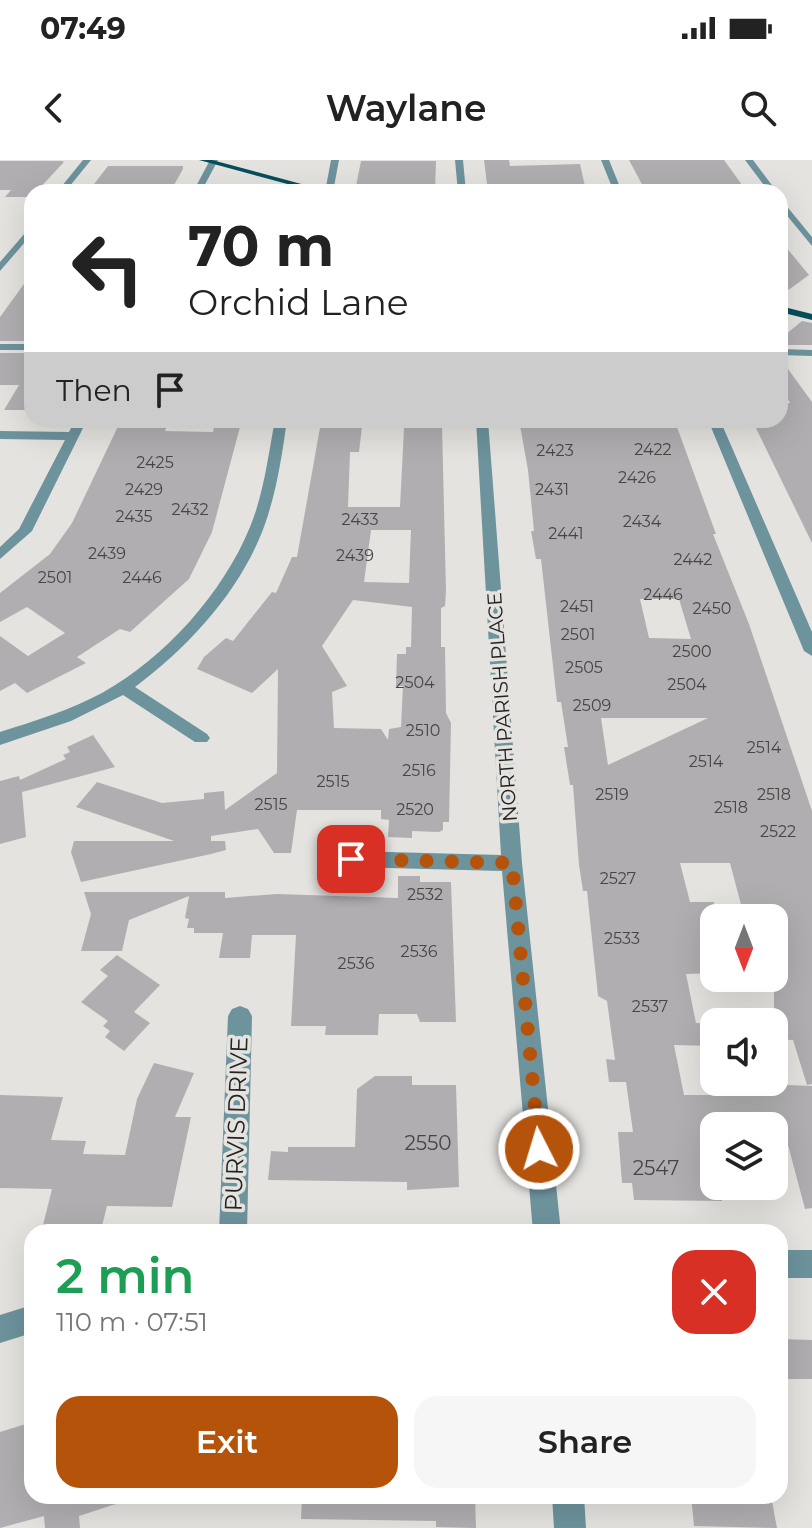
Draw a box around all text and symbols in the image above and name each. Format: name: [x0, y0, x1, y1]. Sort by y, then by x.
text: 07:49: [40, 10, 126, 47]
icon: back: [32, 86, 76, 130]
text: Waylane: [326, 86, 486, 130]
icon: search: [736, 86, 780, 130]
text: 70 m: [188, 212, 334, 280]
icon: left: [56, 216, 160, 320]
text: Orchid Lane: [188, 280, 409, 324]
icon: arrive: [148, 368, 192, 412]
text: Then: [56, 372, 132, 409]
house number: 2422: [634, 440, 672, 459]
house number: 2423: [536, 441, 574, 460]
house number: 2425: [136, 453, 174, 472]
house number: 2426: [618, 468, 656, 487]
house number: 2429: [125, 480, 163, 499]
house number: 2431: [535, 480, 569, 499]
house number: 2432: [171, 500, 209, 519]
house number: 2435: [116, 507, 152, 526]
house number: 2433: [341, 510, 379, 529]
house number: 2434: [623, 512, 662, 531]
house number: 2441: [548, 524, 584, 543]
house number: 2439: [88, 544, 126, 563]
house number: 2439: [336, 546, 374, 565]
house number: 2442: [674, 550, 712, 569]
house number: 2501: [38, 568, 72, 587]
house number: 2446: [122, 568, 162, 587]
house number: 2446: [643, 585, 683, 604]
street label: NORTH PARISH PLACE: [482, 591, 522, 823]
house number: 2451: [560, 597, 594, 616]
house number: 2450: [693, 599, 731, 618]
house number: 2501: [561, 625, 595, 644]
house number: 2500: [672, 642, 712, 661]
house number: 2505: [565, 658, 603, 677]
house number: 2504: [395, 673, 435, 692]
house number: 2504: [667, 675, 707, 694]
house number: 2509: [573, 696, 611, 715]
house number: 2510: [406, 721, 440, 740]
house number: 2514: [747, 738, 782, 757]
house number: 2514: [689, 752, 724, 771]
house number: 2516: [402, 761, 436, 780]
house number: 2515: [317, 772, 349, 791]
house number: 2519: [595, 785, 629, 804]
house number: 2518: [757, 785, 791, 804]
house number: 2515: [255, 795, 287, 814]
house number: 2518: [714, 798, 748, 817]
house number: 2520: [396, 800, 434, 819]
house number: 2522: [760, 822, 796, 841]
pin: [317, 825, 385, 893]
icon: arrive: [329, 837, 373, 881]
house number: 2527: [600, 869, 636, 888]
house number: 2532: [407, 885, 443, 904]
north arrow: [700, 904, 788, 992]
map controls: [700, 904, 788, 1200]
house number: 2533: [604, 929, 640, 948]
house number: 2536: [401, 942, 438, 961]
house number: 2536: [338, 954, 375, 973]
house number: 2537: [632, 997, 668, 1016]
button: sound: [700, 1008, 788, 1096]
street label: PURVIS DRIVE: [218, 1036, 254, 1212]
position arrow: [497, 1107, 581, 1191]
button: layers: [700, 1112, 788, 1200]
house number: 2550: [404, 1131, 452, 1155]
house number: 2547: [633, 1156, 679, 1180]
text: 2 min: [56, 1247, 194, 1305]
button: close: [672, 1250, 756, 1334]
text: 110 m · 07:51: [56, 1306, 208, 1338]
button: Exit: [56, 1396, 398, 1488]
button: Share: [414, 1396, 756, 1488]

